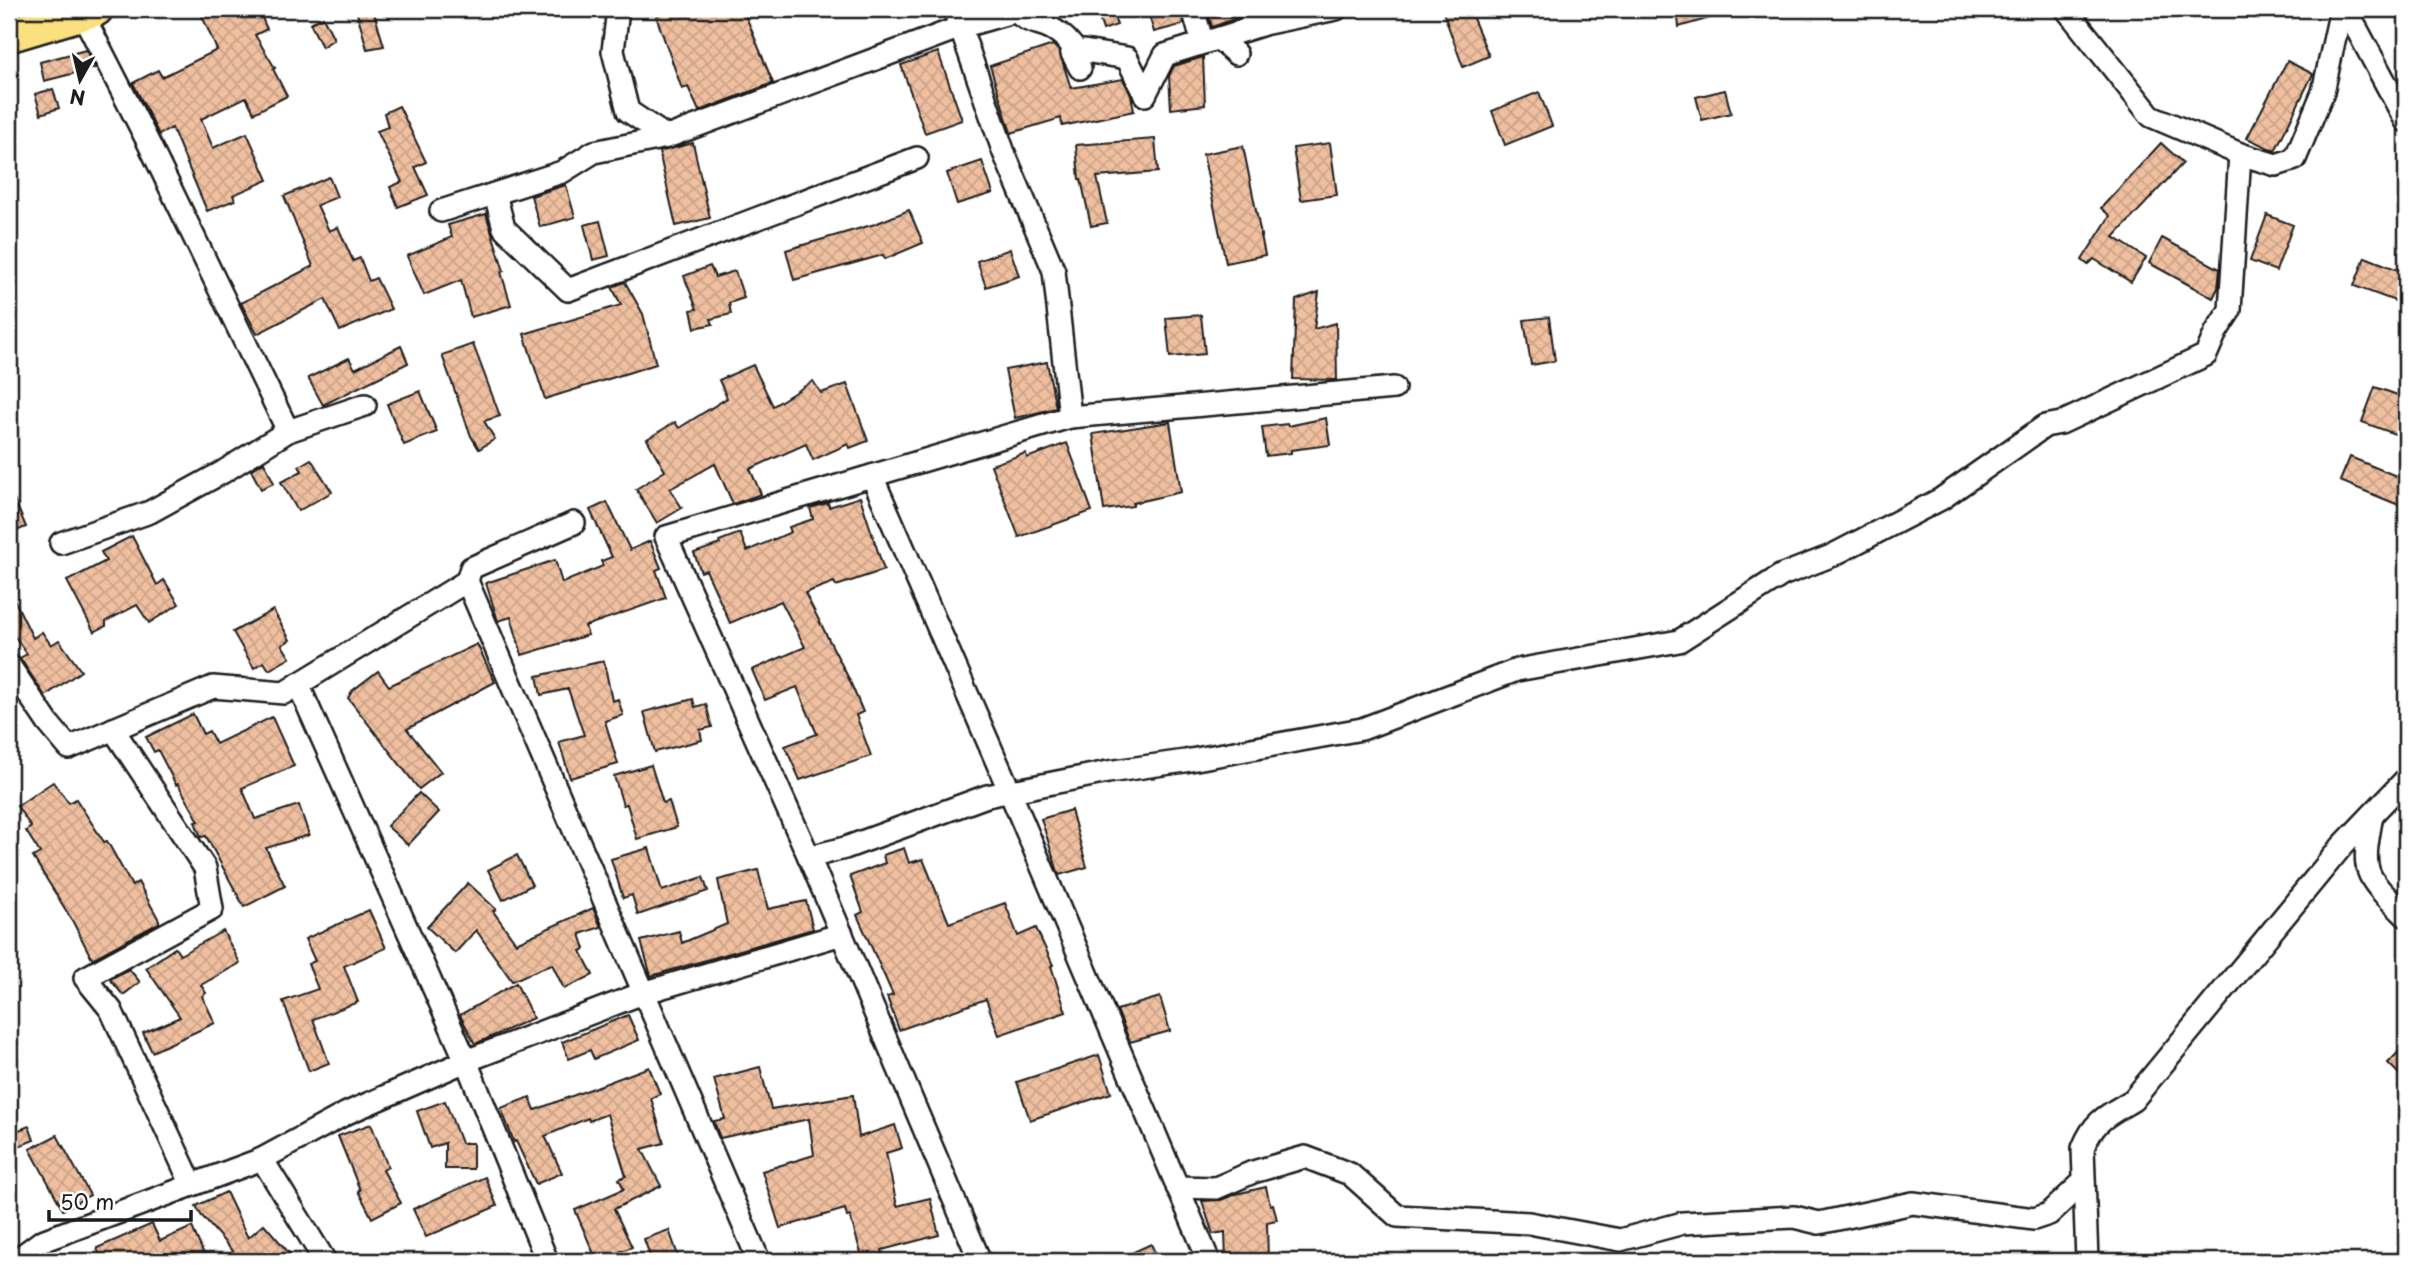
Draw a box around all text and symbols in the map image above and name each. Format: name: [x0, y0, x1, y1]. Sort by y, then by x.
north arrow: [46, 46, 116, 116]
text: N: [68, 83, 87, 113]
scale bar: [49, 1179, 191, 1223]
text: 50 m: [60, 1185, 114, 1217]

